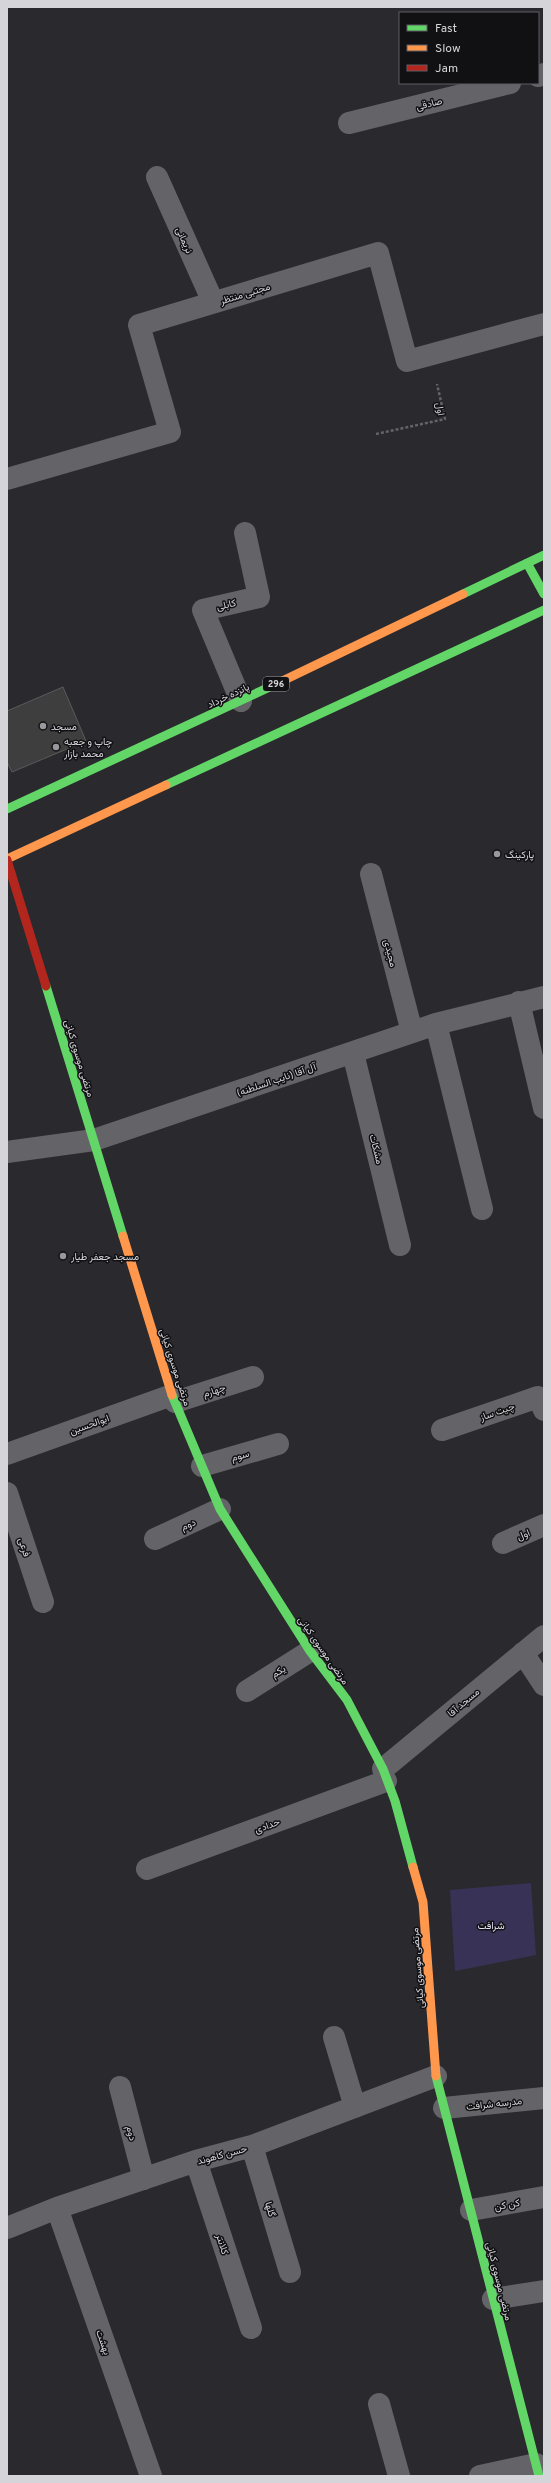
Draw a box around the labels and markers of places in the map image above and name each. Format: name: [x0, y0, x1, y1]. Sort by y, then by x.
marker: مسجد: [38, 721, 48, 731]
place label: مسجد: [51, 721, 77, 734]
place label: چاپ و جعبه محمد بازار: [63, 736, 113, 761]
marker: چاپ و جعبه محمد بازار: [51, 742, 61, 752]
marker: پارکینگ: [492, 849, 502, 859]
place label: پارکینگ: [505, 849, 534, 862]
marker: مسجد جعفر طیار: [58, 1251, 68, 1261]
place label: مسجد جعفر طیار: [70, 1251, 139, 1264]

